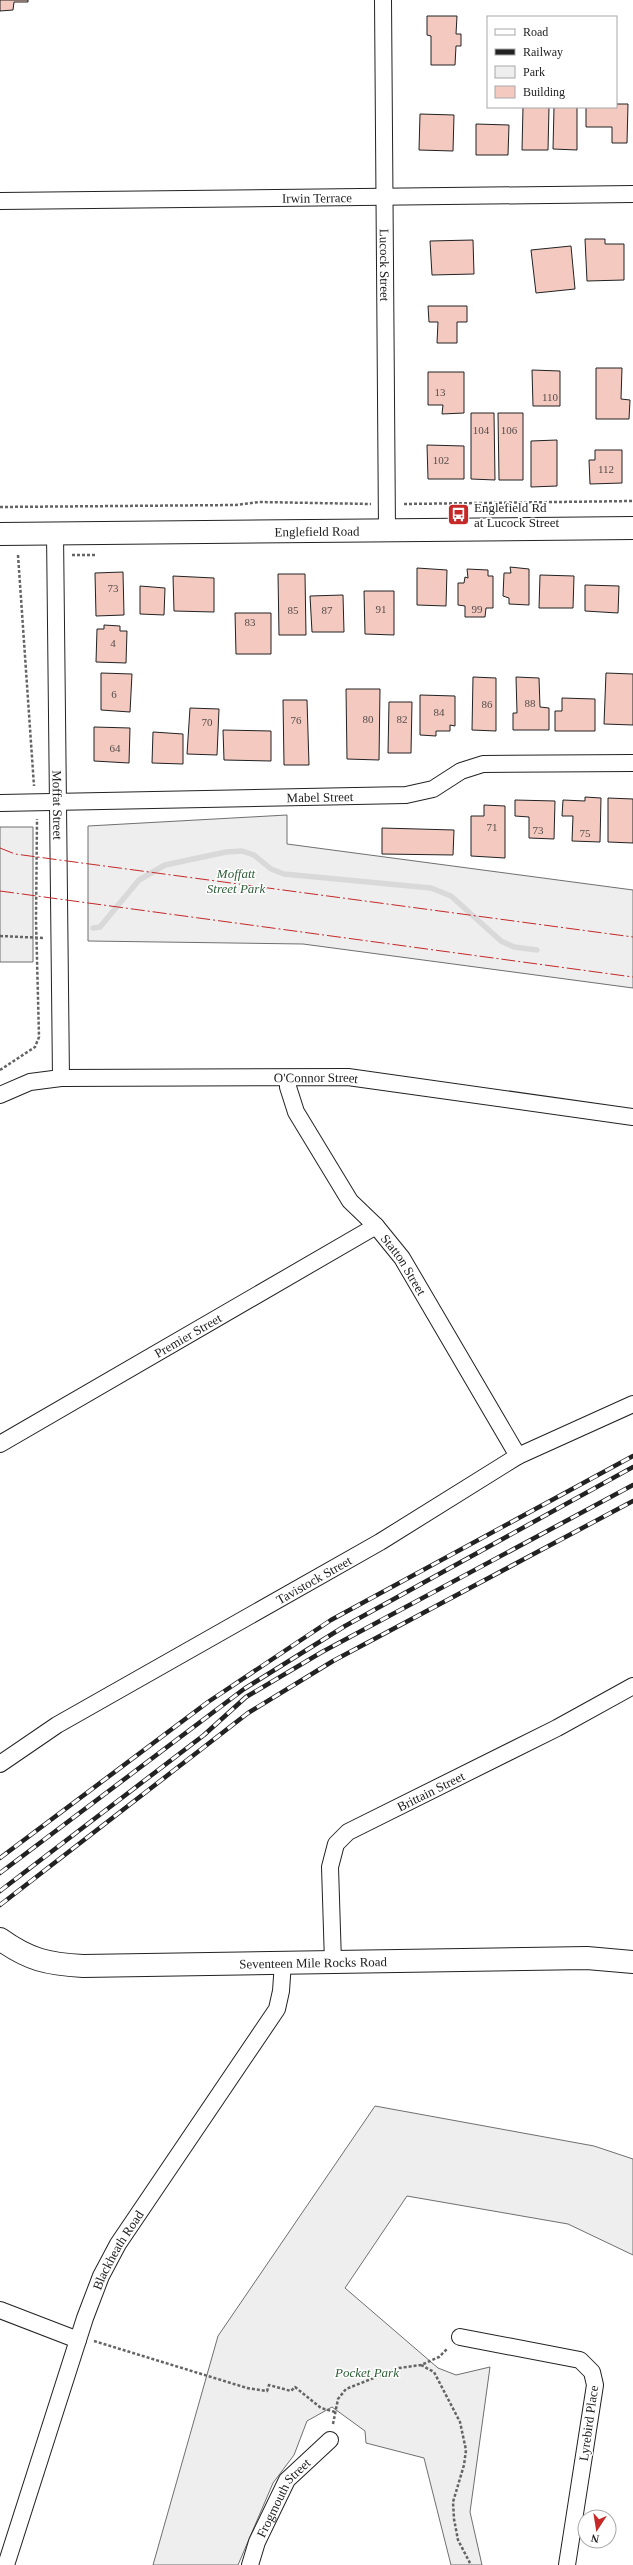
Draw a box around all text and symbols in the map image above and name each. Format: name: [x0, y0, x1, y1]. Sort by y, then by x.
legend: [487, 16, 617, 108]
text: Road: [523, 25, 548, 39]
text: Railway: [523, 45, 563, 59]
text: Park: [523, 65, 545, 79]
text: Building: [523, 85, 565, 99]
street label: Irwin Terrace: [282, 190, 352, 206]
street label: Lucock Street: [377, 229, 392, 302]
house number: 13: [435, 386, 446, 398]
house number: 110: [542, 391, 559, 403]
house number: 104: [473, 424, 490, 436]
house number: 106: [501, 424, 518, 436]
house number: 102: [433, 454, 449, 466]
house number: 112: [598, 463, 614, 475]
place label: Englefield Rd at Lucock Street: [474, 500, 560, 530]
bus stop icon: Englefield Rd at Lucock Street: [445, 501, 471, 527]
street label: Englefield Road: [274, 524, 360, 539]
house number: 73: [108, 582, 119, 594]
house number: 91: [376, 603, 387, 615]
house number: 99: [472, 603, 483, 615]
house number: 85: [288, 604, 299, 616]
house number: 87: [322, 604, 333, 616]
house number: 83: [245, 616, 256, 628]
house number: 4: [110, 637, 116, 649]
house number: 6: [111, 688, 117, 700]
house number: 88: [525, 697, 536, 709]
house number: 86: [482, 698, 493, 710]
house number: 84: [434, 706, 445, 718]
house number: 80: [363, 713, 374, 725]
house number: 82: [397, 713, 408, 725]
house number: 76: [291, 714, 302, 726]
house number: 70: [202, 716, 213, 728]
house number: 64: [110, 742, 121, 754]
street label: Moffat Street: [50, 770, 65, 840]
street label: Mabel Street: [286, 789, 354, 805]
house number: 71: [487, 821, 498, 833]
house number: 73: [533, 824, 544, 836]
house number: 75: [580, 827, 591, 839]
park label: Moffatt Street Park: [207, 866, 265, 896]
street label: O'Connor Street: [274, 1070, 359, 1086]
street label: Statton Street: [378, 1231, 429, 1298]
street label: Premier Street: [152, 1310, 224, 1361]
street label: Tavistock Street: [274, 1553, 354, 1607]
street label: Brittain Street: [395, 1768, 467, 1814]
street label: Seventeen Mile Rocks Road: [239, 1954, 388, 1972]
street label: Blackheath Road: [90, 2207, 147, 2292]
park label: Pocket Park: [334, 2365, 399, 2380]
street label: Lyrebird Place: [576, 2384, 601, 2462]
street label: Frogmouth Street: [253, 2455, 314, 2540]
north arrow: [577, 2509, 617, 2549]
text: N: [590, 2532, 600, 2545]

